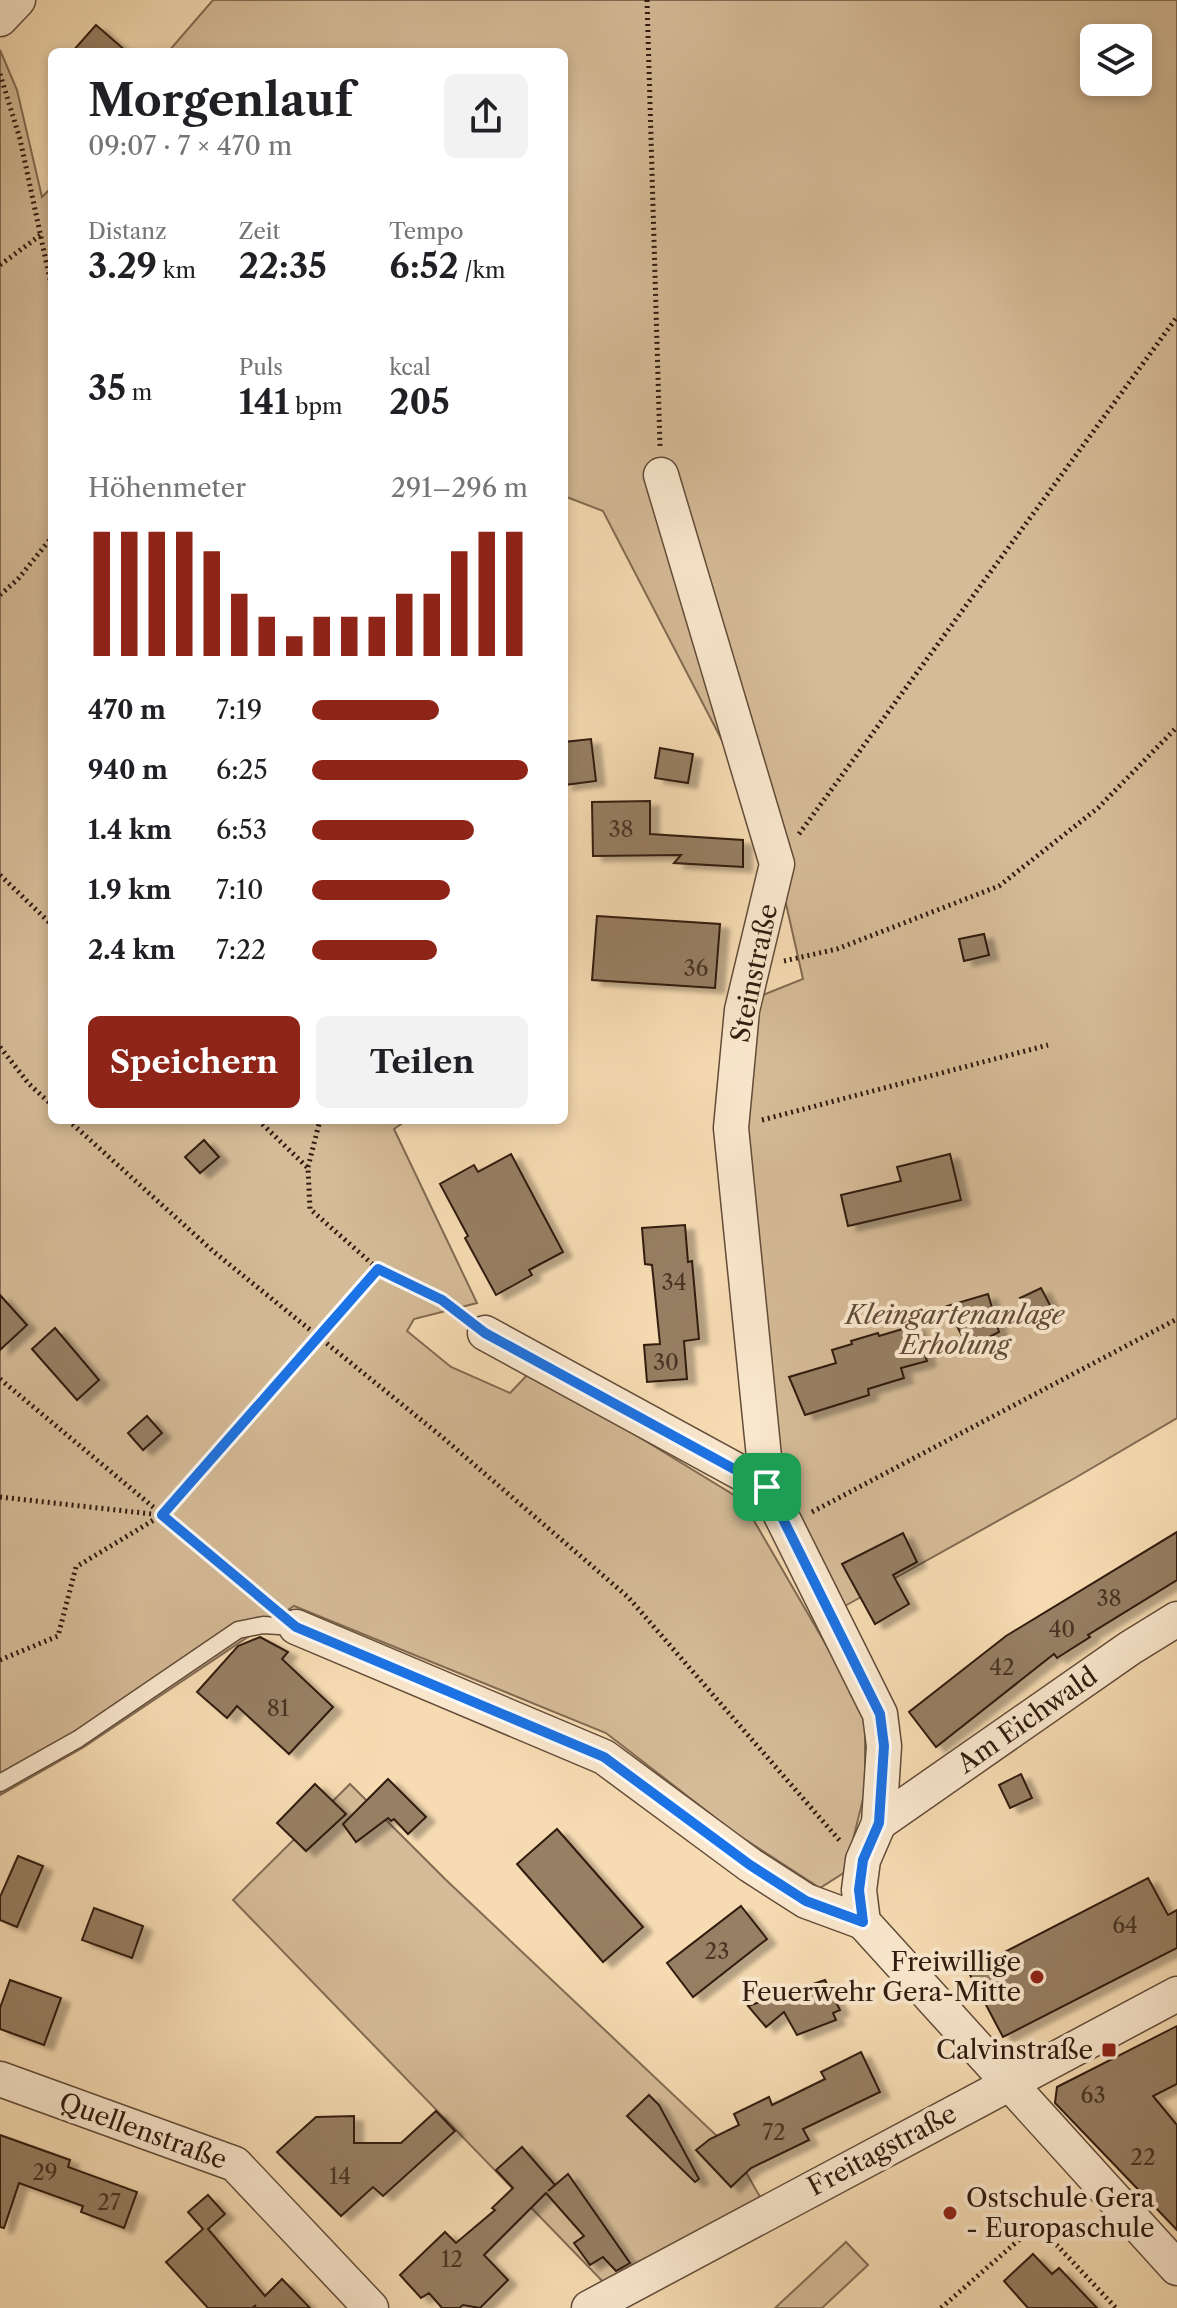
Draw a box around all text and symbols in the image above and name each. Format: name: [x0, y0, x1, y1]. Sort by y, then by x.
map controls: [1080, 24, 1152, 96]
button: layers: [1080, 24, 1152, 96]
text: Morgenlauf: [88, 73, 353, 127]
button: share: [444, 74, 528, 158]
text: 09:07 · 7 × 470 m: [88, 130, 292, 162]
text: Distanz: [88, 218, 166, 245]
text: Zeit: [239, 218, 280, 245]
text: Tempo: [389, 218, 464, 245]
text: 3.29: [88, 245, 157, 287]
text: 22:35: [239, 245, 327, 287]
text: 6:52: [389, 245, 459, 287]
text: km: [157, 257, 196, 284]
text: /km: [459, 257, 506, 284]
text: Puls: [239, 354, 283, 381]
text: kcal: [389, 354, 431, 381]
text: 35: [88, 367, 126, 409]
text: m: [126, 379, 152, 406]
text: 141: [239, 381, 289, 423]
text: 205: [389, 381, 450, 423]
text: bpm: [289, 393, 343, 420]
text: Höhenmeter: [88, 472, 246, 504]
text: 291–296 m: [391, 472, 528, 504]
text: 470 m: [88, 694, 166, 726]
text: 7:19: [216, 694, 262, 726]
text: 940 m: [88, 754, 168, 786]
text: 6:25: [216, 754, 268, 786]
text: 1.4 km: [88, 814, 172, 846]
text: 6:53: [216, 814, 267, 846]
house number: 38: [608, 816, 634, 843]
text: 1.9 km: [88, 874, 171, 906]
text: 7:10: [216, 874, 264, 906]
street label: Steinstraße: [724, 901, 784, 1045]
text: 2.4 km: [88, 934, 176, 966]
text: 7:22: [216, 934, 266, 966]
house number: 36: [684, 955, 709, 982]
button: Speichern: [88, 1016, 300, 1108]
button: Teilen: [316, 1016, 528, 1108]
house number: 34: [662, 1269, 686, 1296]
park label: Kleingartenanlage Erholung: [844, 1299, 1066, 1361]
house number: 30: [653, 1349, 679, 1376]
pin: [733, 1453, 801, 1521]
icon: arrive: [745, 1465, 789, 1509]
house number: 38: [1096, 1585, 1122, 1612]
house number: 40: [1049, 1616, 1075, 1643]
house number: 42: [989, 1654, 1015, 1681]
street label: Am Eichwald: [950, 1660, 1103, 1781]
house number: 81: [267, 1695, 289, 1722]
house number: 64: [1112, 1912, 1138, 1939]
house number: 23: [705, 1938, 729, 1965]
place label: Freiwillige Feuerwehr Gera-Mitte: [741, 1946, 1021, 2008]
marker: Freiwillige Feuerwehr Gera-Mitte: [1028, 1968, 1046, 1986]
place label: Calvinstraße: [936, 2034, 1093, 2066]
marker: Calvinstraße: [1100, 2041, 1118, 2059]
house number: 63: [1081, 2082, 1106, 2109]
street label: Quellenstraße: [55, 2086, 231, 2176]
street label: Freitagstraße: [802, 2097, 962, 2203]
house number: 72: [762, 2119, 786, 2146]
house number: 22: [1130, 2144, 1156, 2171]
house number: 29: [32, 2159, 58, 2186]
house number: 14: [329, 2163, 351, 2190]
place label: Ostschule Gera - Europaschule: [966, 2182, 1155, 2244]
house number: 27: [97, 2189, 121, 2216]
marker: Ostschule Gera - Europaschule: [941, 2204, 959, 2222]
house number: 12: [441, 2246, 463, 2273]

